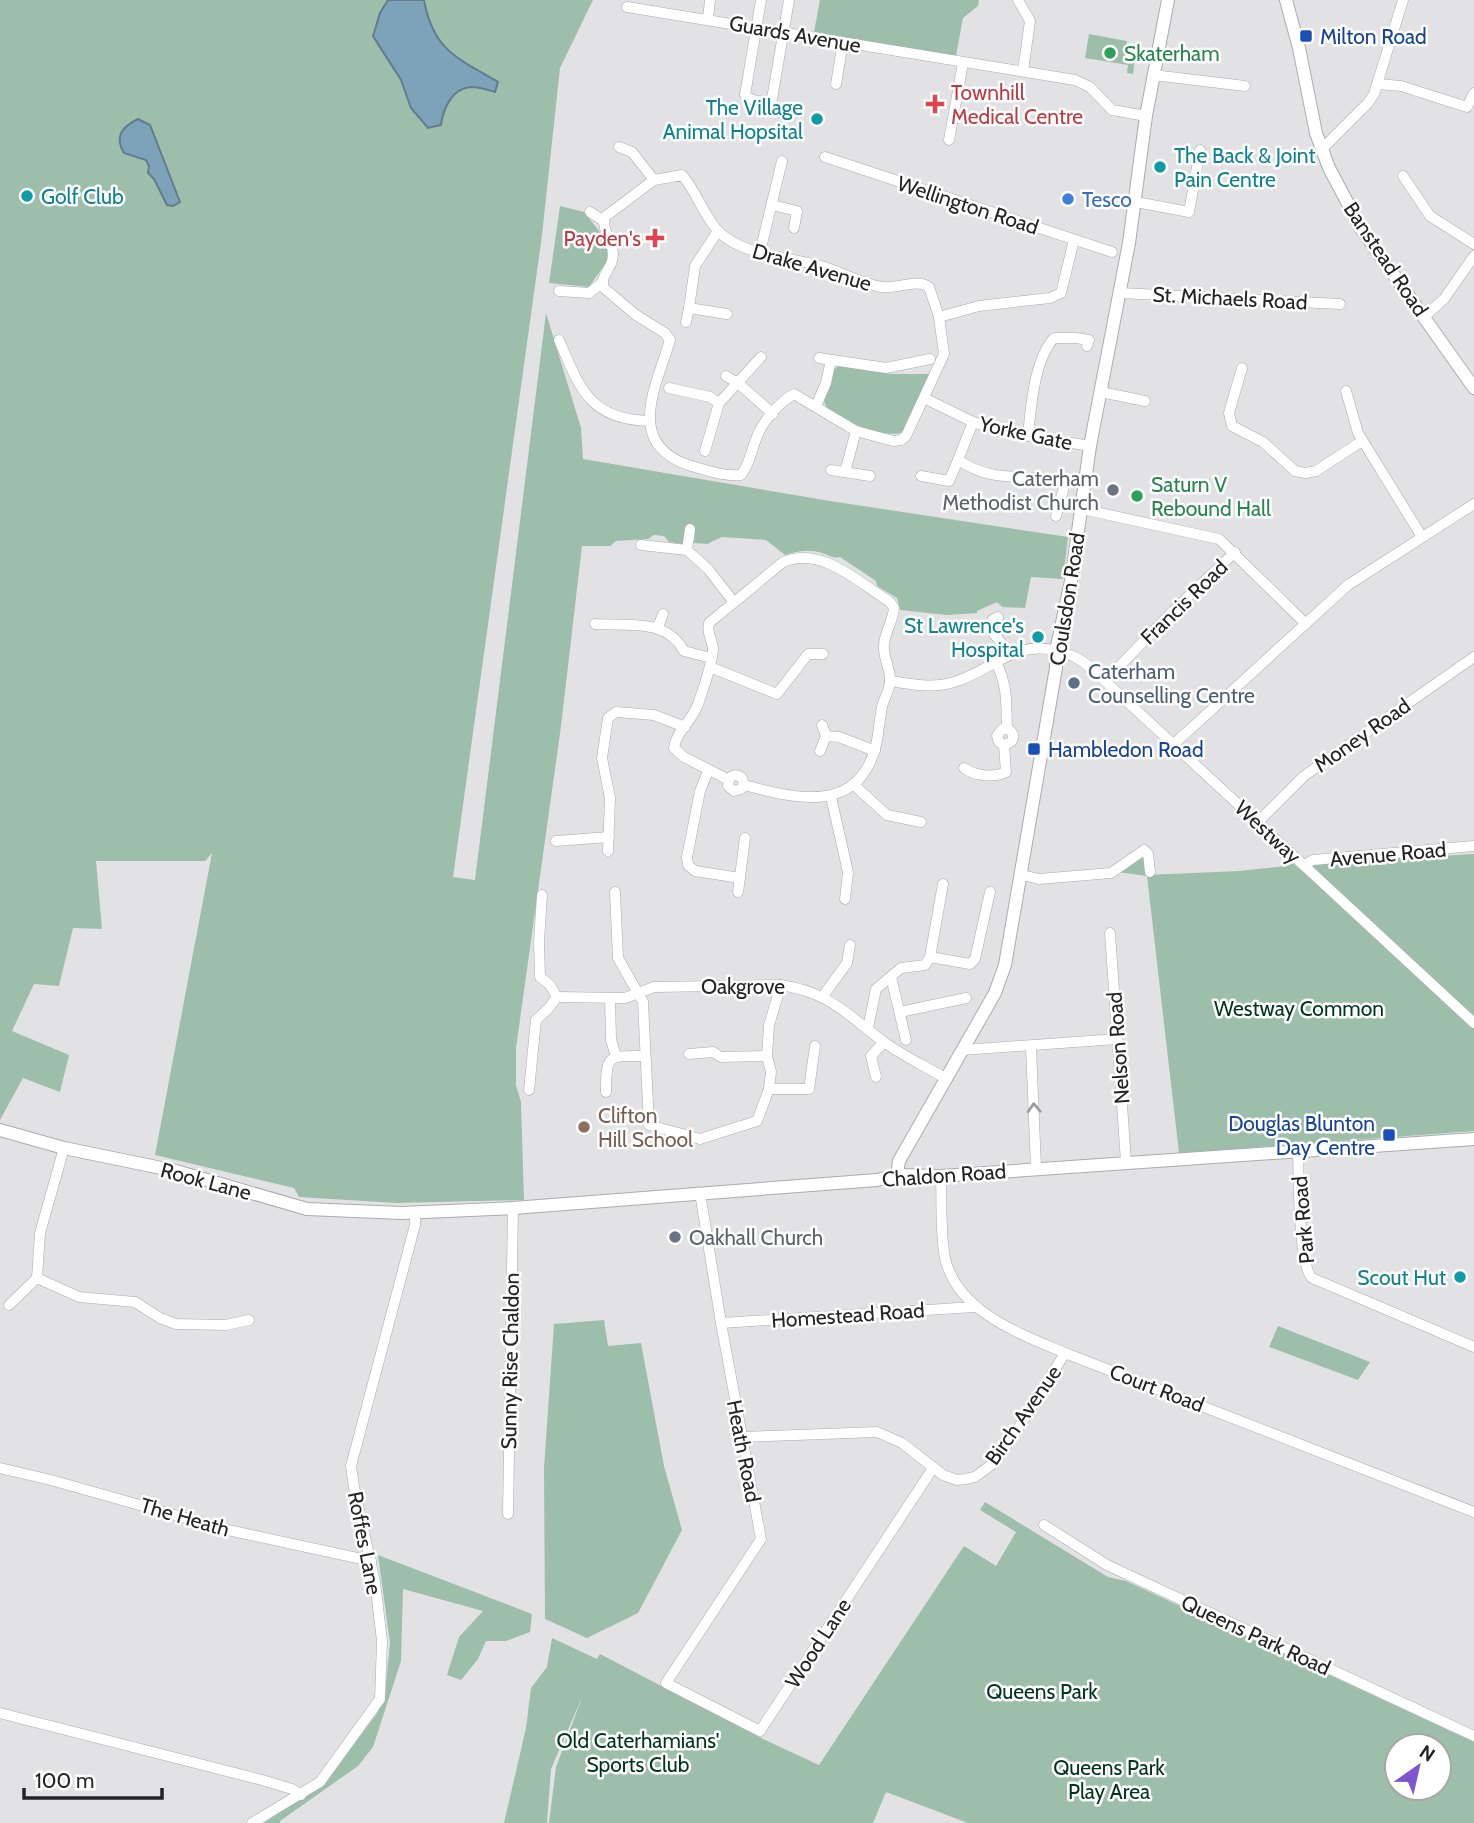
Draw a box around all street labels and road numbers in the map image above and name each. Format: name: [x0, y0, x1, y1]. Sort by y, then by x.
street label: Guards Avenue: [727, 10, 863, 58]
street label: Wellington Road: [894, 170, 1042, 240]
street label: Banstead Road: [1339, 197, 1433, 321]
street label: Drake Avenue: [750, 238, 875, 296]
street label: St. Michaels Road: [1152, 281, 1308, 315]
street label: Yorke Gate: [976, 411, 1075, 455]
street label: Coulsdon Road: [1044, 531, 1090, 667]
street label: Francis Road: [1135, 554, 1233, 650]
street label: Money Road: [1309, 693, 1415, 777]
street label: Westway: [1230, 795, 1306, 869]
street label: Avenue Road: [1329, 836, 1447, 872]
street label: Oakgrove: [701, 974, 785, 999]
street label: Nelson Road: [1102, 991, 1134, 1105]
street label: Rook Lane: [158, 1157, 254, 1205]
street label: Chaldon Road: [881, 1158, 1007, 1192]
street label: Park Road: [1287, 1175, 1319, 1265]
street label: Sunny Rise Chaldon: [496, 1272, 524, 1450]
street label: Homestead Road: [770, 1297, 926, 1333]
street label: Court Road: [1106, 1359, 1208, 1417]
street label: Birch Avenue: [980, 1360, 1066, 1469]
street label: Heath Road: [722, 1398, 766, 1504]
street label: Roffes Lane: [343, 1489, 387, 1597]
street label: The Heath: [138, 1492, 232, 1542]
street label: Queens Park Road: [1177, 1589, 1335, 1681]
street label: Wood Lane: [780, 1593, 856, 1692]

